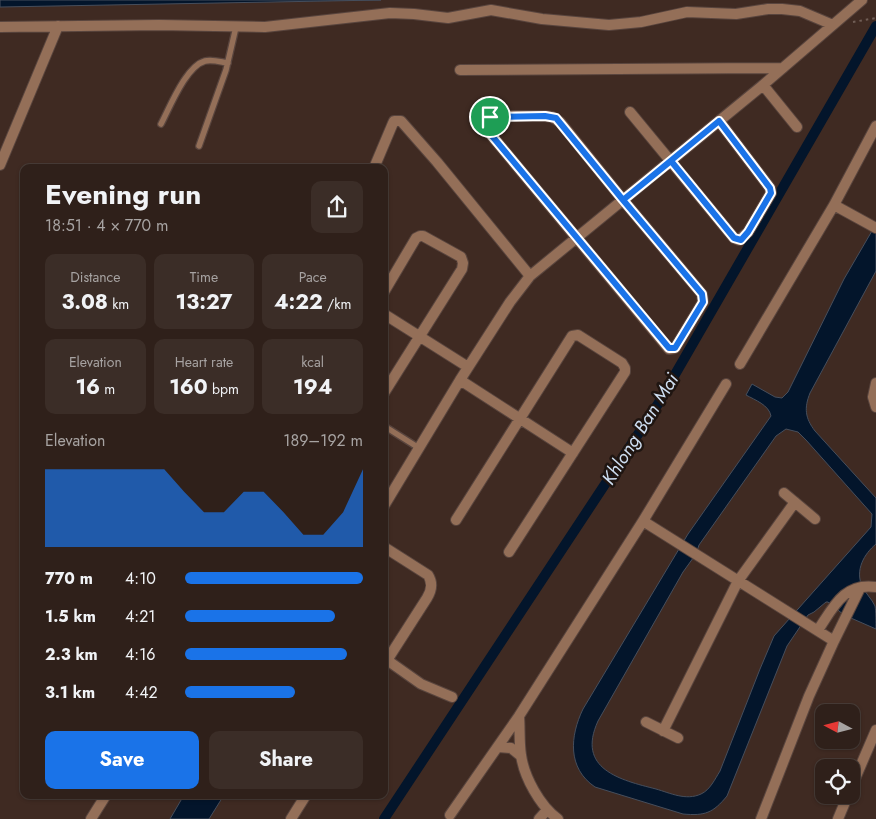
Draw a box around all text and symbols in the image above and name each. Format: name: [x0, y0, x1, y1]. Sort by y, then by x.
pin: [469, 96, 511, 138]
icon: arrive: [476, 103, 504, 131]
text: Evening run: [45, 174, 201, 215]
button: share: [311, 181, 363, 233]
text: 18:51 · 4 × 770 m: [45, 214, 169, 237]
text: Distance: [70, 267, 120, 287]
text: Time: [190, 267, 218, 287]
text: Pace: [299, 267, 327, 287]
text: 3.08: [61, 287, 108, 317]
text: 13:27: [176, 287, 232, 317]
text: 4:22: [274, 287, 323, 317]
text: km: [108, 294, 129, 314]
text: /km: [323, 294, 351, 314]
text: Elevation: [69, 352, 122, 372]
text: Heart rate: [175, 352, 233, 372]
text: kcal: [301, 352, 324, 372]
water label: Khlong Ban Mai: [595, 367, 686, 490]
text: 16: [75, 372, 100, 402]
text: 160: [169, 372, 208, 402]
text: 194: [293, 372, 332, 402]
text: m: [100, 379, 115, 399]
text: bpm: [208, 379, 239, 399]
text: Elevation: [45, 429, 105, 452]
text: 189–192 m: [283, 429, 363, 452]
text: 770 m: [45, 567, 93, 590]
text: 4:10: [125, 567, 156, 590]
text: 1.5 km: [45, 605, 96, 628]
text: 4:21: [125, 605, 155, 628]
text: 2.3 km: [45, 643, 98, 666]
text: 4:16: [125, 643, 156, 666]
text: 3.1 km: [45, 681, 95, 704]
text: 4:42: [125, 681, 158, 704]
north arrow: [815, 704, 860, 749]
map controls: [815, 704, 860, 804]
button: Save: [45, 731, 199, 789]
button: Share: [209, 731, 363, 789]
button: locate: [815, 759, 860, 804]

